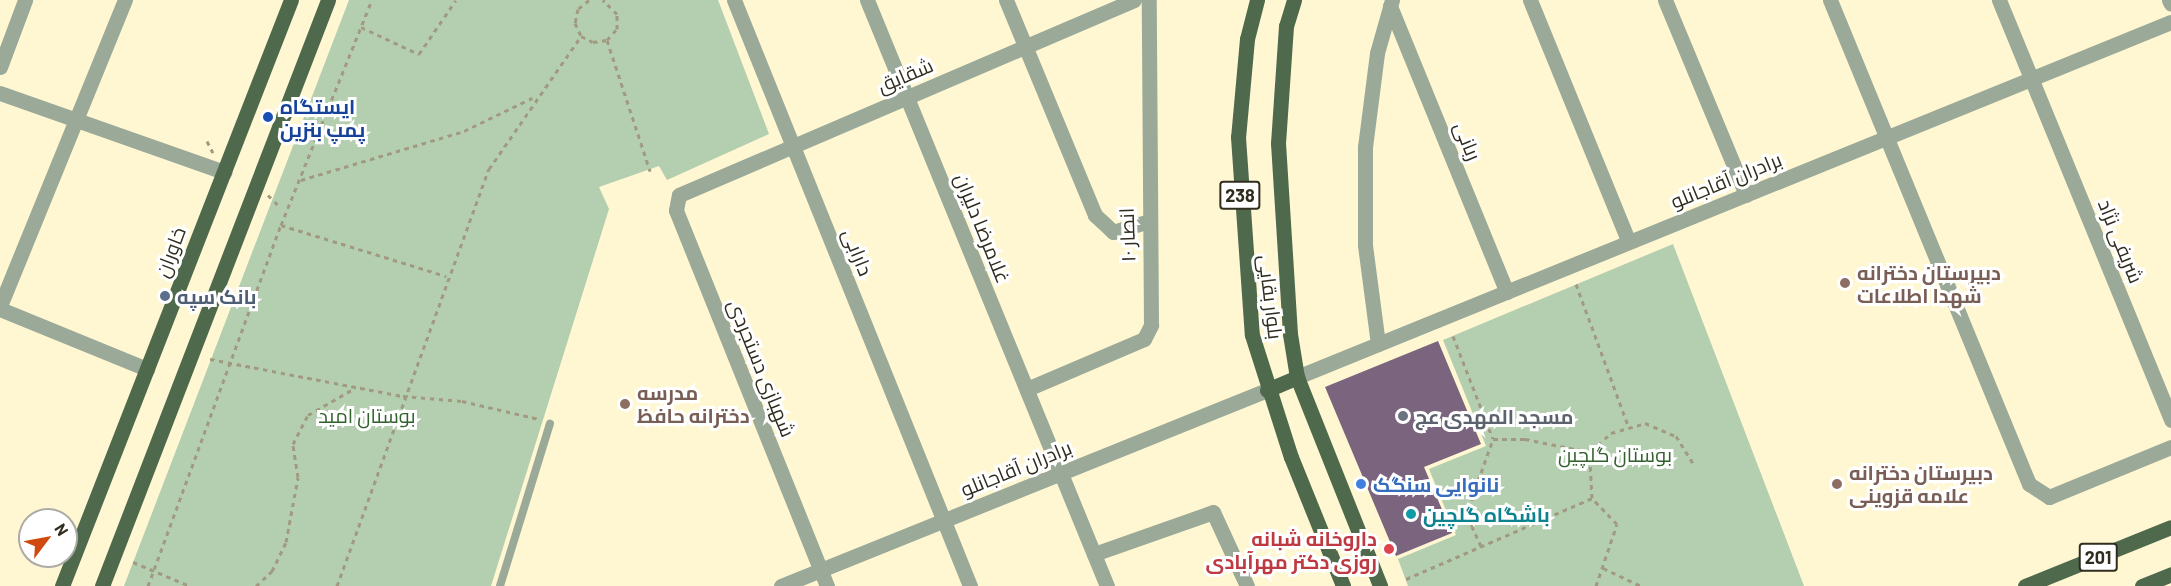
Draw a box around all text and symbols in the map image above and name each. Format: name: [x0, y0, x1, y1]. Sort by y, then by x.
street label: شقایق: [873, 53, 937, 97]
place label: ایستگاه پمپ بنزین: [280, 94, 365, 141]
marker: ایستگاه پمپ بنزین: [261, 110, 275, 124]
street label: ربانی: [1449, 118, 1487, 164]
street label: برادران آقاجانلو: [1667, 147, 1785, 213]
street label: غلامرضا دلیران: [950, 170, 1016, 286]
road number: 238: [1219, 180, 1261, 210]
street label: شریفی نژاد: [2093, 196, 2149, 286]
street label: انصار ۱۰: [1114, 208, 1140, 262]
street label: خاوران: [150, 223, 190, 281]
street label: دارابی: [838, 225, 878, 279]
street label: بلوار بقایی: [1254, 253, 1288, 341]
place label: دبیرستان دخترانه شهدا اطلاعات: [1857, 260, 2001, 307]
marker: دبیرستان دخترانه شهدا اطلاعات: [1838, 276, 1852, 290]
place label: بانک سپه: [177, 284, 256, 308]
marker: بانک سپه: [158, 289, 172, 303]
street label: شهبازی دستجردی: [723, 296, 801, 440]
place label: مدرسه دخترانه حافظ: [637, 380, 750, 427]
marker: مدرسه دخترانه حافظ: [618, 397, 632, 411]
park label: بوستان امید: [318, 403, 416, 427]
place label: مسجد المهدی عج: [1415, 404, 1574, 428]
marker: مسجد المهدی عج: [1396, 409, 1410, 423]
street label: برادران آقاجانلو: [957, 435, 1075, 501]
park label: بوستان گلچین: [1558, 442, 1672, 466]
place label: دبیرستان دخترانه علامه قزوینی: [1849, 460, 1993, 507]
place label: نانوایی سنگک: [1373, 472, 1499, 496]
marker: نانوایی سنگک: [1354, 477, 1368, 491]
marker: دبیرستان دخترانه علامه قزوینی: [1830, 477, 1844, 491]
place label: باشگاه گلچین: [1423, 502, 1550, 526]
marker: باشگاه گلچین: [1404, 507, 1418, 521]
north arrow: [18, 508, 78, 568]
text: N: [51, 520, 73, 539]
place label: داروخانه شبانه روزی دکتر مهرآبادی: [1205, 526, 1377, 573]
marker: داروخانه شبانه روزی دکتر مهرآبادی: [1382, 542, 1396, 556]
road number: 201: [2078, 542, 2118, 572]

